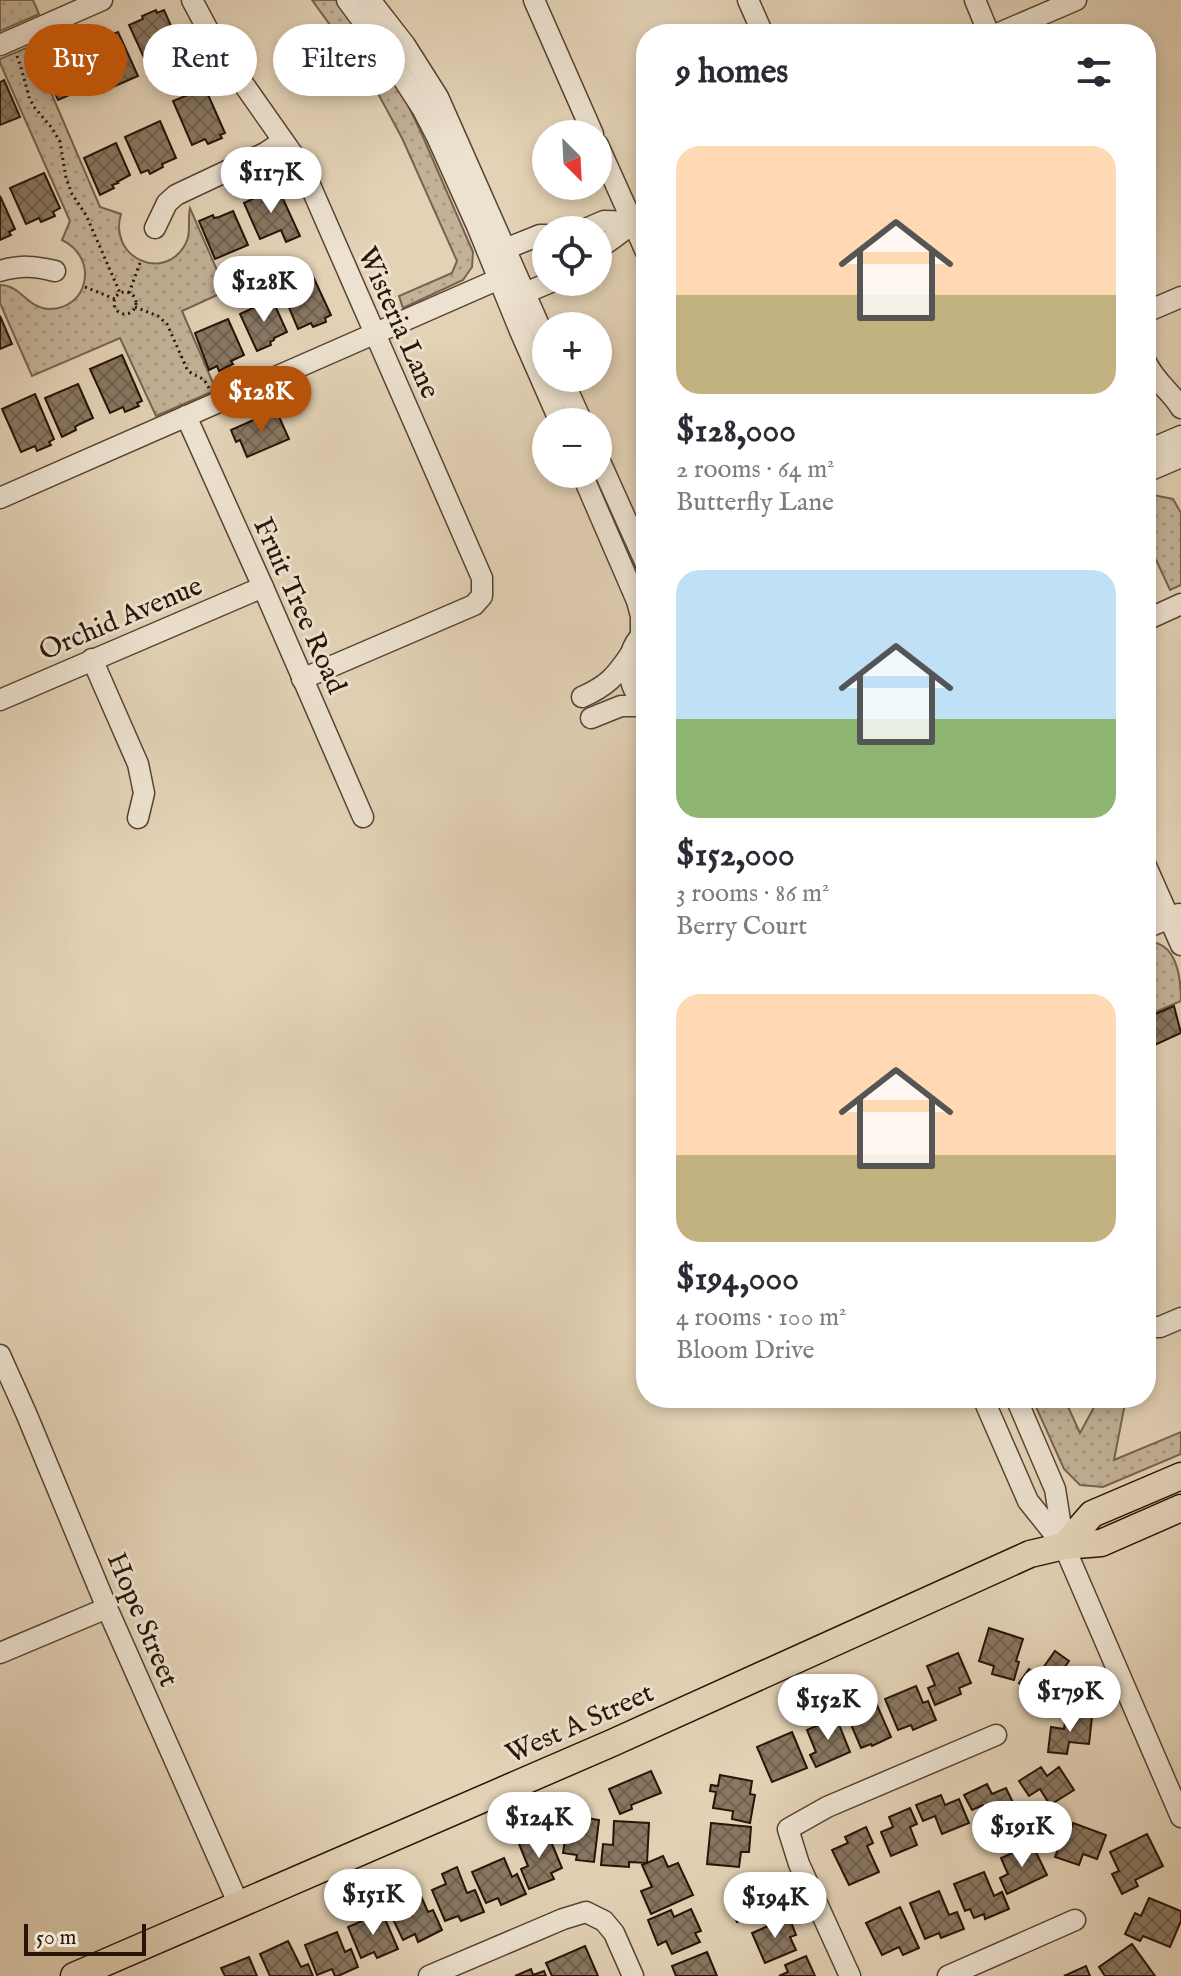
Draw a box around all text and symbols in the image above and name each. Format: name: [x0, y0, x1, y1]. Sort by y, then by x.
chip: Buy: [24, 24, 127, 96]
chip: Rent: [143, 24, 257, 96]
chip: Filters: [273, 24, 405, 96]
icon: filters: [1072, 50, 1116, 94]
text: 9 homes: [676, 51, 788, 94]
north arrow: [532, 120, 612, 200]
map controls: [532, 120, 612, 488]
pin: $117K: [215, 147, 327, 215]
text: $117K: [239, 156, 303, 189]
icon: home: [824, 198, 968, 342]
button: locate: [532, 216, 612, 296]
street label: Wisteria Lane: [349, 242, 447, 404]
pin: $128K: [208, 256, 320, 324]
text: $128K: [231, 265, 297, 298]
button: +: [532, 312, 612, 392]
pin: $128K: [205, 366, 317, 434]
text: $128K: [228, 375, 294, 408]
button: −: [532, 408, 612, 488]
text: $128,000: [676, 410, 796, 453]
text: 2 rooms · 64 m²: [676, 453, 835, 486]
text: Butterfly Lane: [676, 486, 834, 519]
street label: Fruit Tree Road: [244, 513, 353, 700]
street label: Orchid Avenue: [34, 569, 208, 669]
icon: home: [824, 622, 968, 766]
text: $152,000: [676, 834, 795, 877]
text: 3 rooms · 86 m²: [676, 877, 829, 910]
text: Berry Court: [676, 910, 807, 943]
icon: home: [824, 1046, 968, 1190]
text: $194,000: [676, 1258, 799, 1301]
text: 4 rooms · 100 m²: [676, 1301, 846, 1334]
text: Bloom Drive: [676, 1334, 815, 1367]
street label: Hope Street: [98, 1548, 186, 1693]
pin: $179K: [1014, 1666, 1126, 1734]
pin: $152K: [772, 1674, 884, 1742]
text: $179K: [1037, 1675, 1103, 1708]
street label: West A Street: [501, 1676, 660, 1772]
text: $152K: [796, 1683, 860, 1716]
pin: $124K: [483, 1792, 595, 1860]
text: $124K: [505, 1801, 573, 1834]
pin: $191K: [966, 1801, 1078, 1869]
text: $191K: [990, 1810, 1054, 1843]
pin: $151K: [317, 1869, 429, 1937]
pin: $194K: [719, 1872, 831, 1940]
text: $151K: [342, 1878, 404, 1911]
text: $194K: [742, 1881, 808, 1914]
scale bar: [24, 1920, 146, 1956]
text: 50 m: [36, 1924, 77, 1952]

